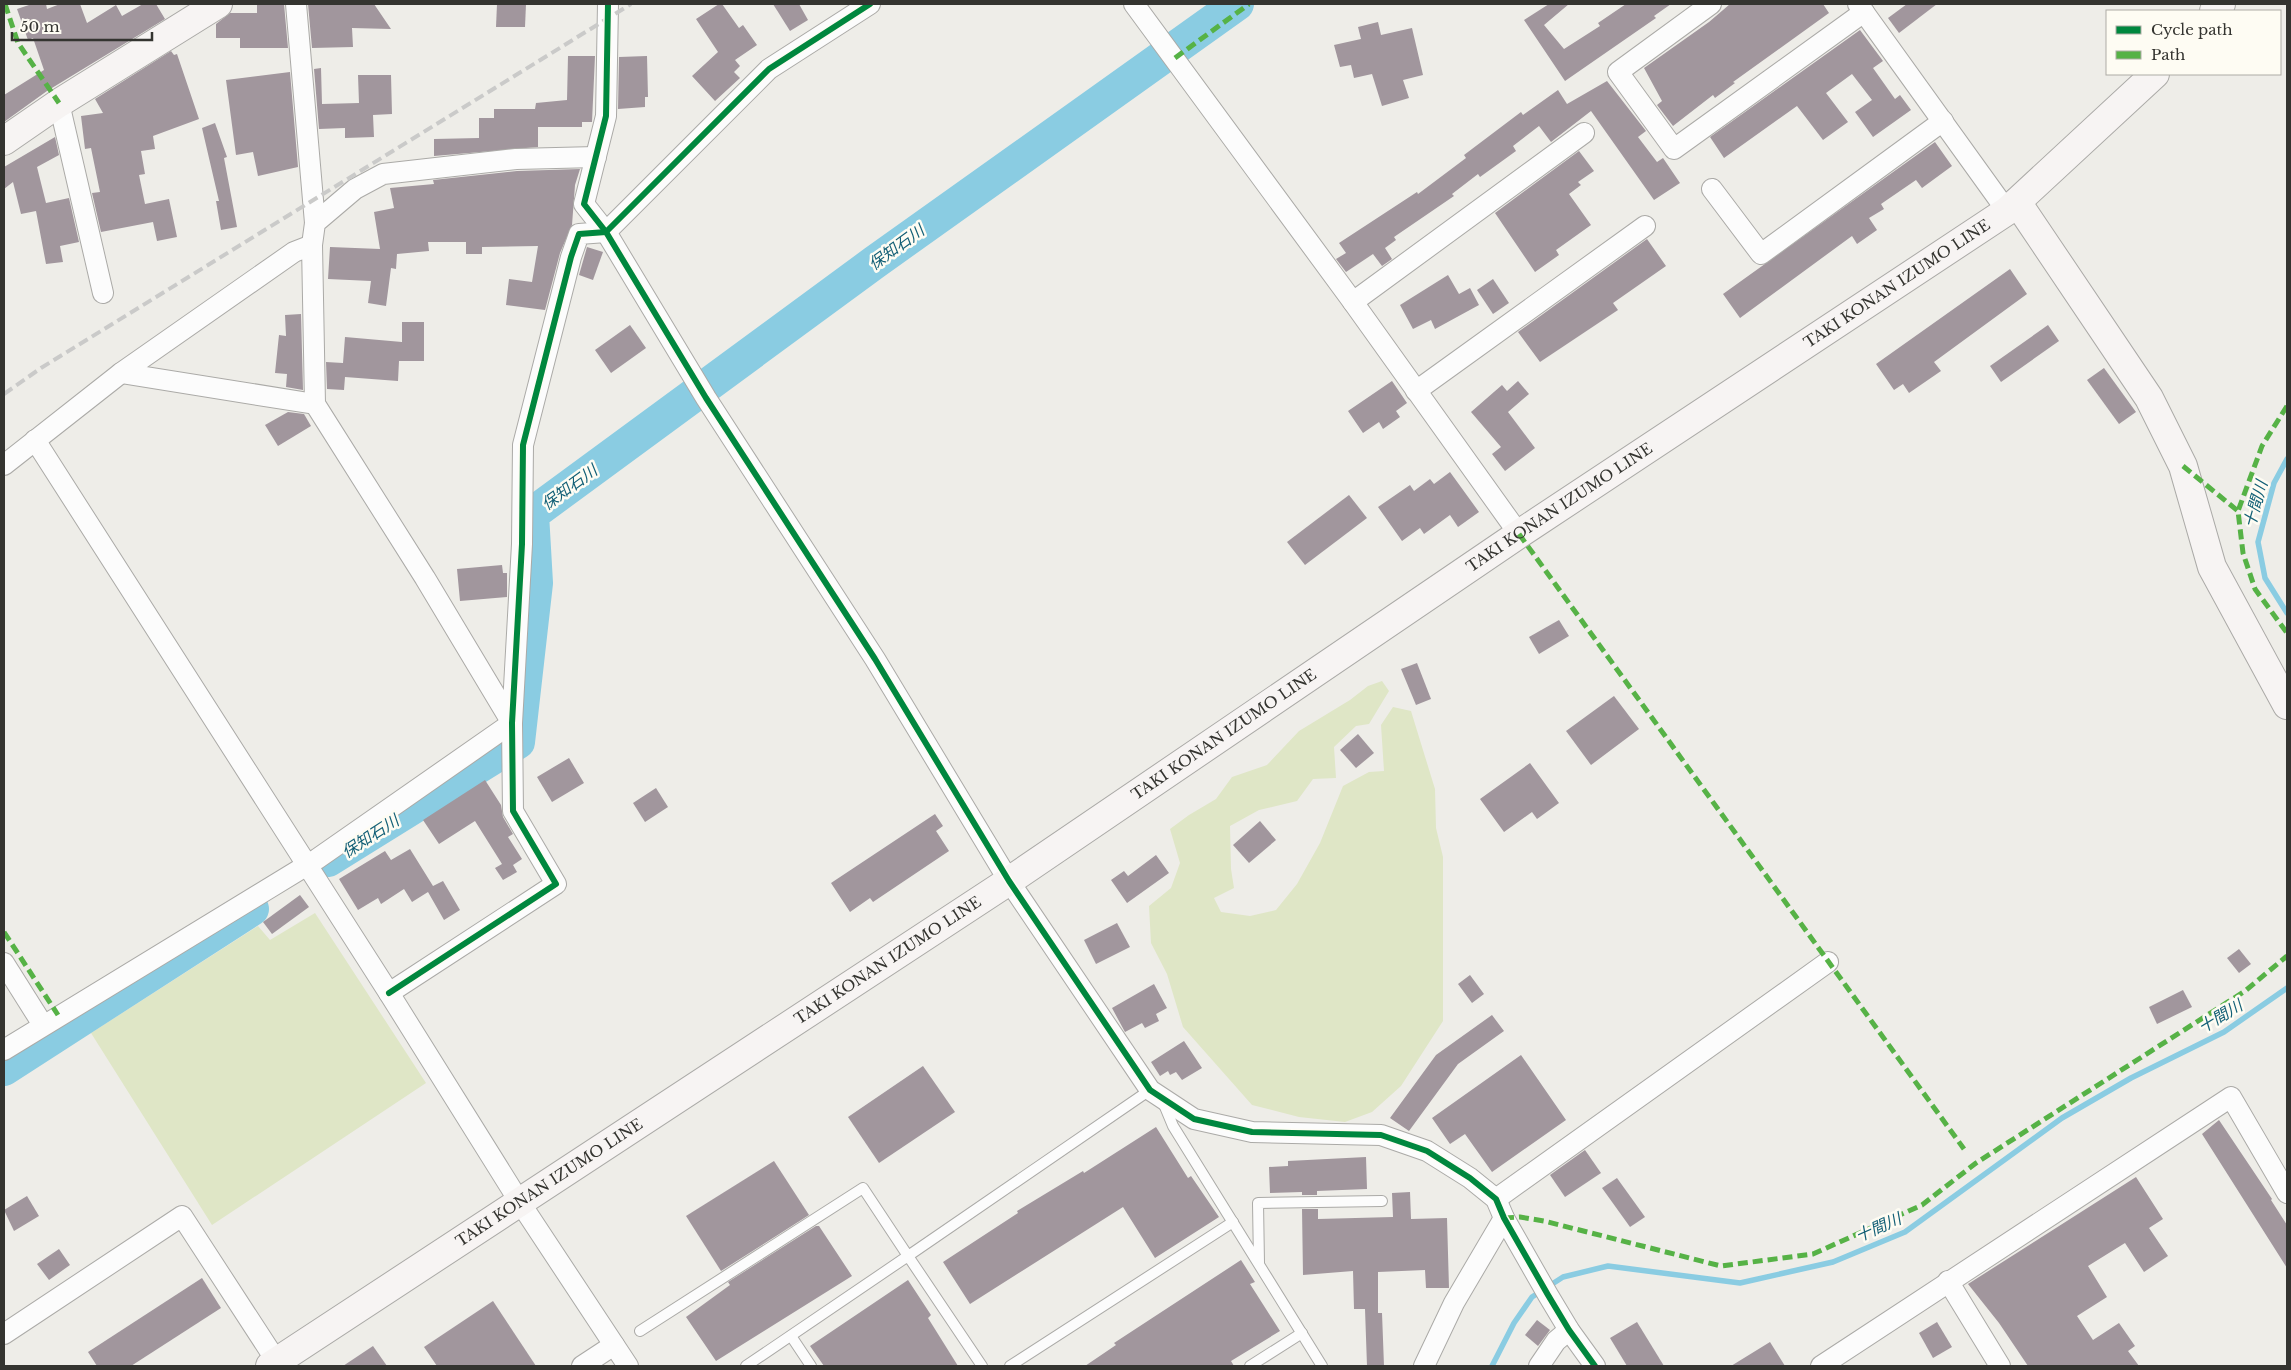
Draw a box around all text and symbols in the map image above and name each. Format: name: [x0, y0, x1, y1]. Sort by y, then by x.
scale bar: [12, 10, 152, 42]
legend: [2106, 10, 2281, 75]
text: 50 m: [20, 17, 60, 36]
text: Cycle path: [2151, 20, 2233, 39]
text: Path: [2151, 45, 2185, 64]
street label: TAKI KONAN IZUMO LINE: [1800, 215, 1994, 352]
water label: 保知石川: [864, 219, 929, 274]
street label: TAKI KONAN IZUMO LINE: [1462, 438, 1656, 576]
water label: 保知石川: [537, 459, 602, 514]
water label: 十間川: [2239, 476, 2272, 530]
street label: TAKI KONAN IZUMO LINE: [1128, 665, 1320, 804]
water label: 保知石川: [338, 809, 404, 862]
street label: TAKI KONAN IZUMO LINE: [791, 892, 985, 1028]
water label: 十間川: [2194, 994, 2247, 1037]
street label: TAKI KONAN IZUMO LINE: [452, 1114, 646, 1250]
water label: 十間川: [1852, 1207, 1906, 1246]

